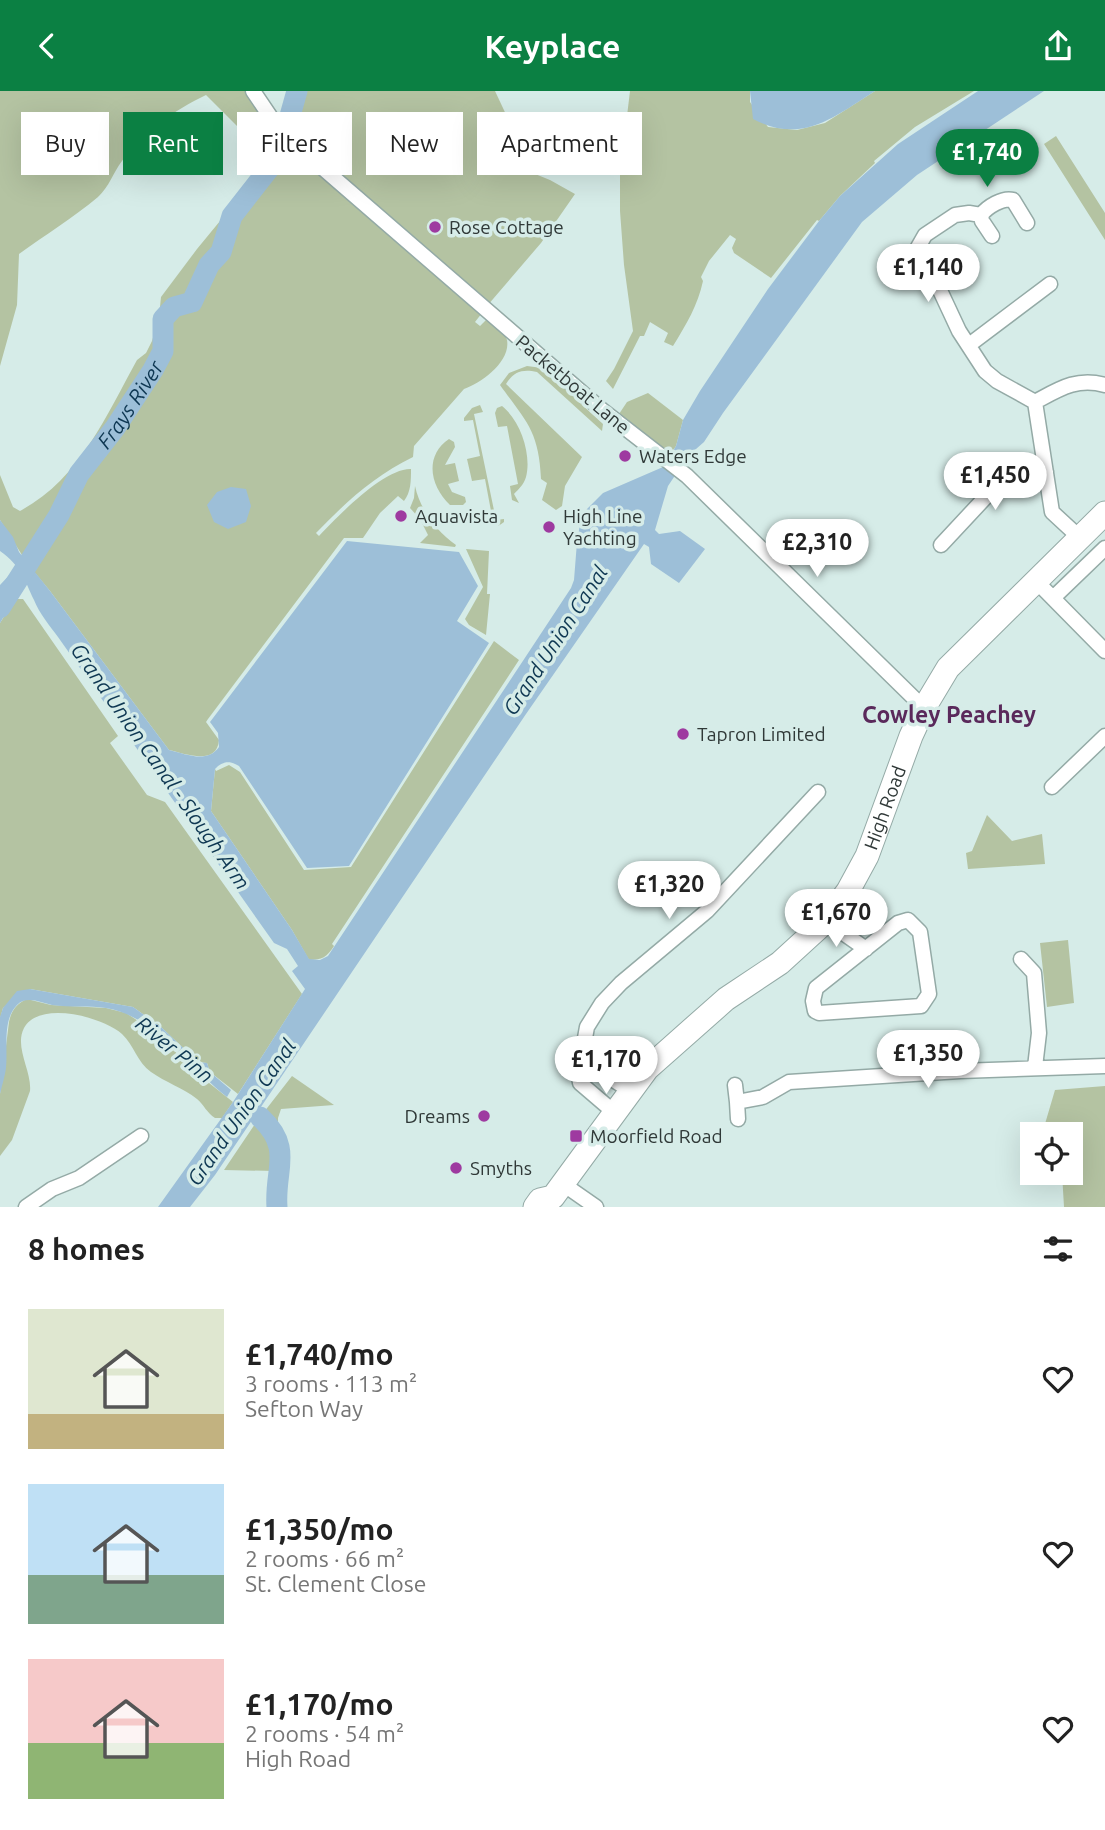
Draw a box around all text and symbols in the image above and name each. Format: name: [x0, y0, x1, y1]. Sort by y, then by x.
icon: back: [28, 27, 66, 65]
icon: share: [1039, 27, 1077, 65]
text: Keyplace: [485, 28, 620, 64]
chip: Buy: [21, 112, 109, 175]
chip: Rent: [123, 112, 223, 175]
chip: Filters: [237, 112, 352, 175]
chip: New: [366, 112, 463, 175]
chip: Apartment: [477, 112, 642, 175]
pin: £1,740: [930, 129, 1044, 189]
text: £1,740: [952, 139, 1022, 164]
place label: Rose Cottage: [449, 216, 564, 238]
marker: Rose Cottage: [427, 219, 443, 235]
pin: £1,140: [871, 245, 985, 304]
text: £1,140: [893, 254, 963, 279]
street label: Packetboat Lane: [512, 330, 634, 438]
water label: Frays River: [92, 356, 168, 453]
place label: Waters Edge: [639, 445, 747, 467]
marker: Waters Edge: [617, 448, 633, 464]
pin: £1,450: [938, 453, 1052, 512]
text: £1,450: [960, 462, 1030, 487]
place label: Aquavista: [415, 505, 498, 527]
place label: High Line Yachting: [563, 505, 643, 549]
marker: Aquavista: [393, 508, 409, 524]
marker: High Line Yachting: [541, 519, 557, 535]
pin: £2,310: [760, 519, 874, 579]
text: £2,310: [782, 529, 852, 554]
water label: Grand Union Canal: [498, 561, 612, 719]
water label: Grand Union Canal - Slough Arm: [67, 638, 255, 894]
district label: Cowley Peachey: [862, 702, 1036, 727]
place label: Tapron Limited: [697, 723, 826, 745]
marker: Tapron Limited: [675, 726, 691, 742]
street label: High Road: [859, 763, 910, 853]
pin: £1,320: [612, 861, 726, 921]
text: £1,320: [634, 871, 704, 896]
pin: £1,670: [779, 889, 893, 949]
text: £1,670: [801, 899, 871, 924]
water label: River Pinn: [132, 1011, 218, 1087]
pin: £1,350: [871, 1031, 985, 1090]
water label: Grand Union Canal: [182, 1034, 300, 1190]
pin: £1,170: [549, 1037, 663, 1096]
text: £1,350: [893, 1040, 963, 1065]
text: £1,170: [571, 1046, 641, 1071]
place label: Dreams: [405, 1105, 470, 1127]
marker: Dreams: [476, 1108, 492, 1124]
map controls: [1020, 1122, 1083, 1185]
button: locate: [1020, 1122, 1083, 1185]
place label: Moorfield Road: [590, 1125, 723, 1147]
marker: Moorfield Road: [568, 1128, 584, 1144]
place label: Smyths: [470, 1157, 532, 1179]
marker: Smyths: [448, 1160, 464, 1176]
icon: filters: [1039, 1230, 1077, 1268]
text: 8 homes: [28, 1232, 145, 1266]
icon: home: [84, 1337, 168, 1421]
text: £1,740/mo: [245, 1337, 394, 1371]
icon: heart: [1039, 1360, 1077, 1398]
text: 3 rooms · 113 m²: [245, 1371, 417, 1396]
text: Sefton Way: [245, 1396, 363, 1421]
icon: home: [84, 1512, 168, 1596]
text: £1,350/mo: [245, 1512, 394, 1546]
icon: heart: [1039, 1535, 1077, 1573]
text: 2 rooms · 66 m²: [245, 1546, 404, 1571]
text: St. Clement Close: [245, 1571, 426, 1596]
icon: home: [84, 1687, 168, 1771]
text: £1,170/mo: [245, 1687, 394, 1721]
icon: heart: [1039, 1710, 1077, 1748]
text: 2 rooms · 54 m²: [245, 1721, 404, 1746]
text: High Road: [245, 1746, 351, 1771]

